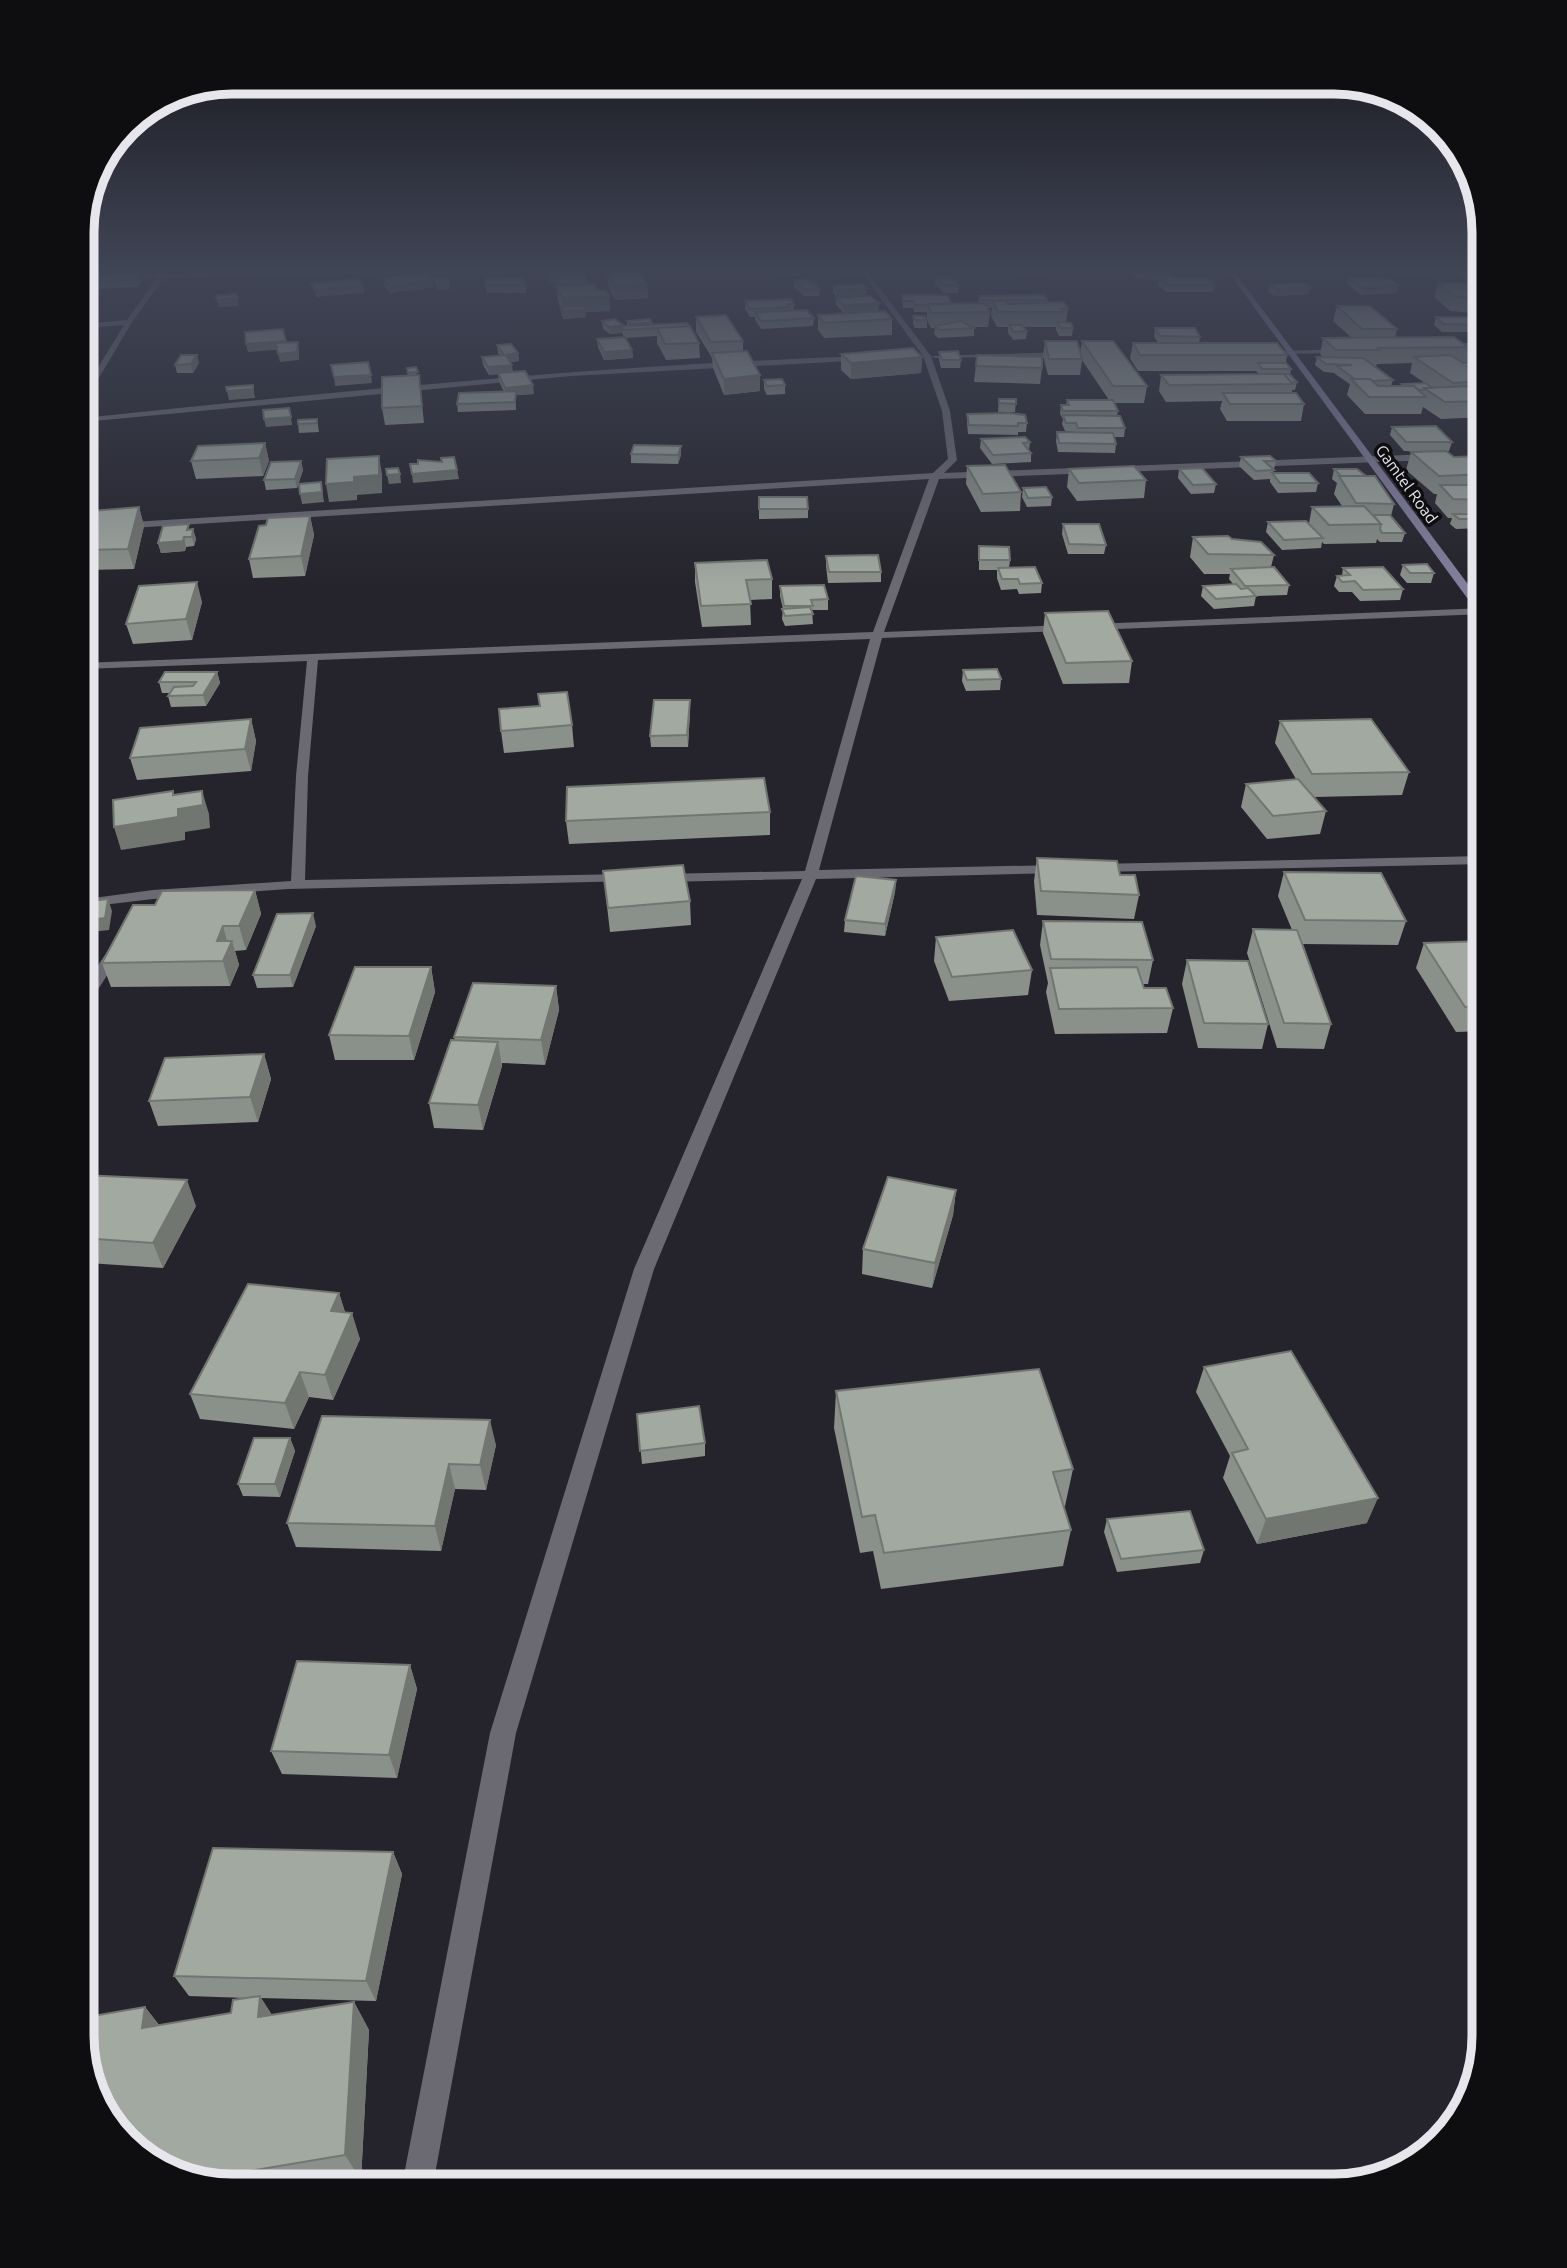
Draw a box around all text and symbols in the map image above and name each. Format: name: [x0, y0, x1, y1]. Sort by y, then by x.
street label: Gamtel Road: [1373, 441, 1441, 527]

